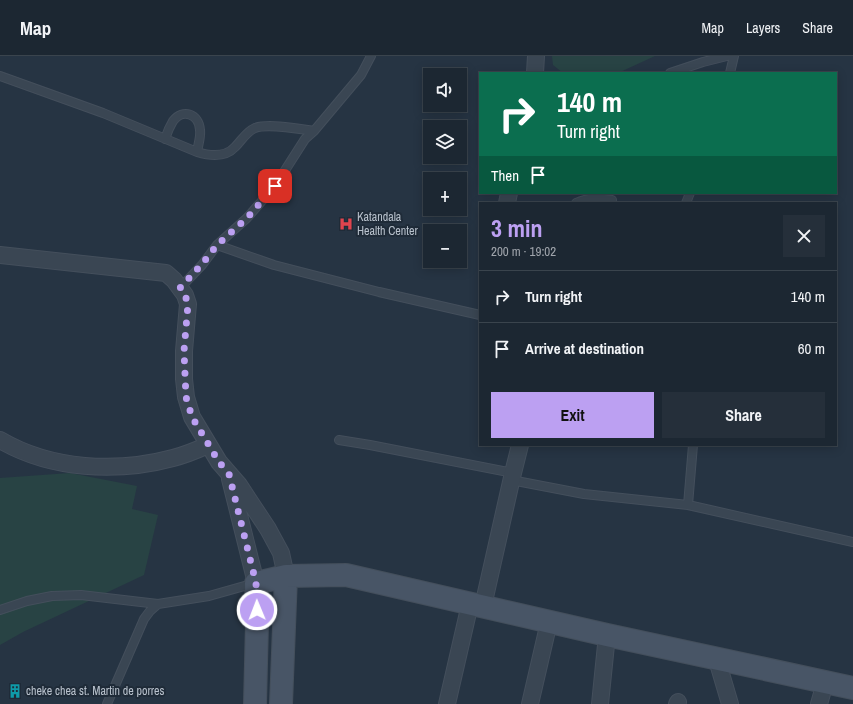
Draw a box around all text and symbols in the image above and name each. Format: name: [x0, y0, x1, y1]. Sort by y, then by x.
text: Map: [20, 15, 51, 41]
text: Map: [702, 19, 724, 37]
text: Layers: [746, 19, 780, 37]
text: Share: [802, 19, 833, 37]
map controls: [423, 68, 467, 268]
button: sound: [423, 68, 467, 112]
text: 140 m: [557, 83, 622, 121]
icon: right: [491, 88, 543, 140]
text: Turn right: [557, 119, 620, 144]
button: layers: [423, 120, 467, 164]
icon: arrive: [527, 164, 549, 186]
text: Then: [491, 165, 519, 186]
pin: [258, 169, 292, 203]
button: +: [423, 172, 467, 216]
icon: arrive: [264, 175, 286, 197]
place label: Katandala Health Center: [357, 209, 418, 239]
text: 3 min: [491, 212, 542, 244]
button: close: [783, 215, 825, 257]
hospital icon: Katandala Health Center: [338, 216, 354, 232]
button: −: [423, 224, 467, 268]
text: 200 m · 19:02: [491, 243, 556, 260]
icon: right: [491, 286, 513, 308]
text: Turn right: [525, 286, 582, 307]
text: 140 m: [791, 286, 825, 307]
icon: arrive: [491, 338, 513, 360]
text: Arrive at destination: [525, 338, 644, 359]
text: 60 m: [798, 338, 825, 359]
button: Exit: [491, 392, 654, 438]
button: Share: [662, 392, 825, 438]
position arrow: [236, 589, 278, 631]
building icon: cheke chea st. Martin de porres: [7, 683, 23, 699]
place label: cheke chea st. Martin de porres: [26, 683, 164, 699]

